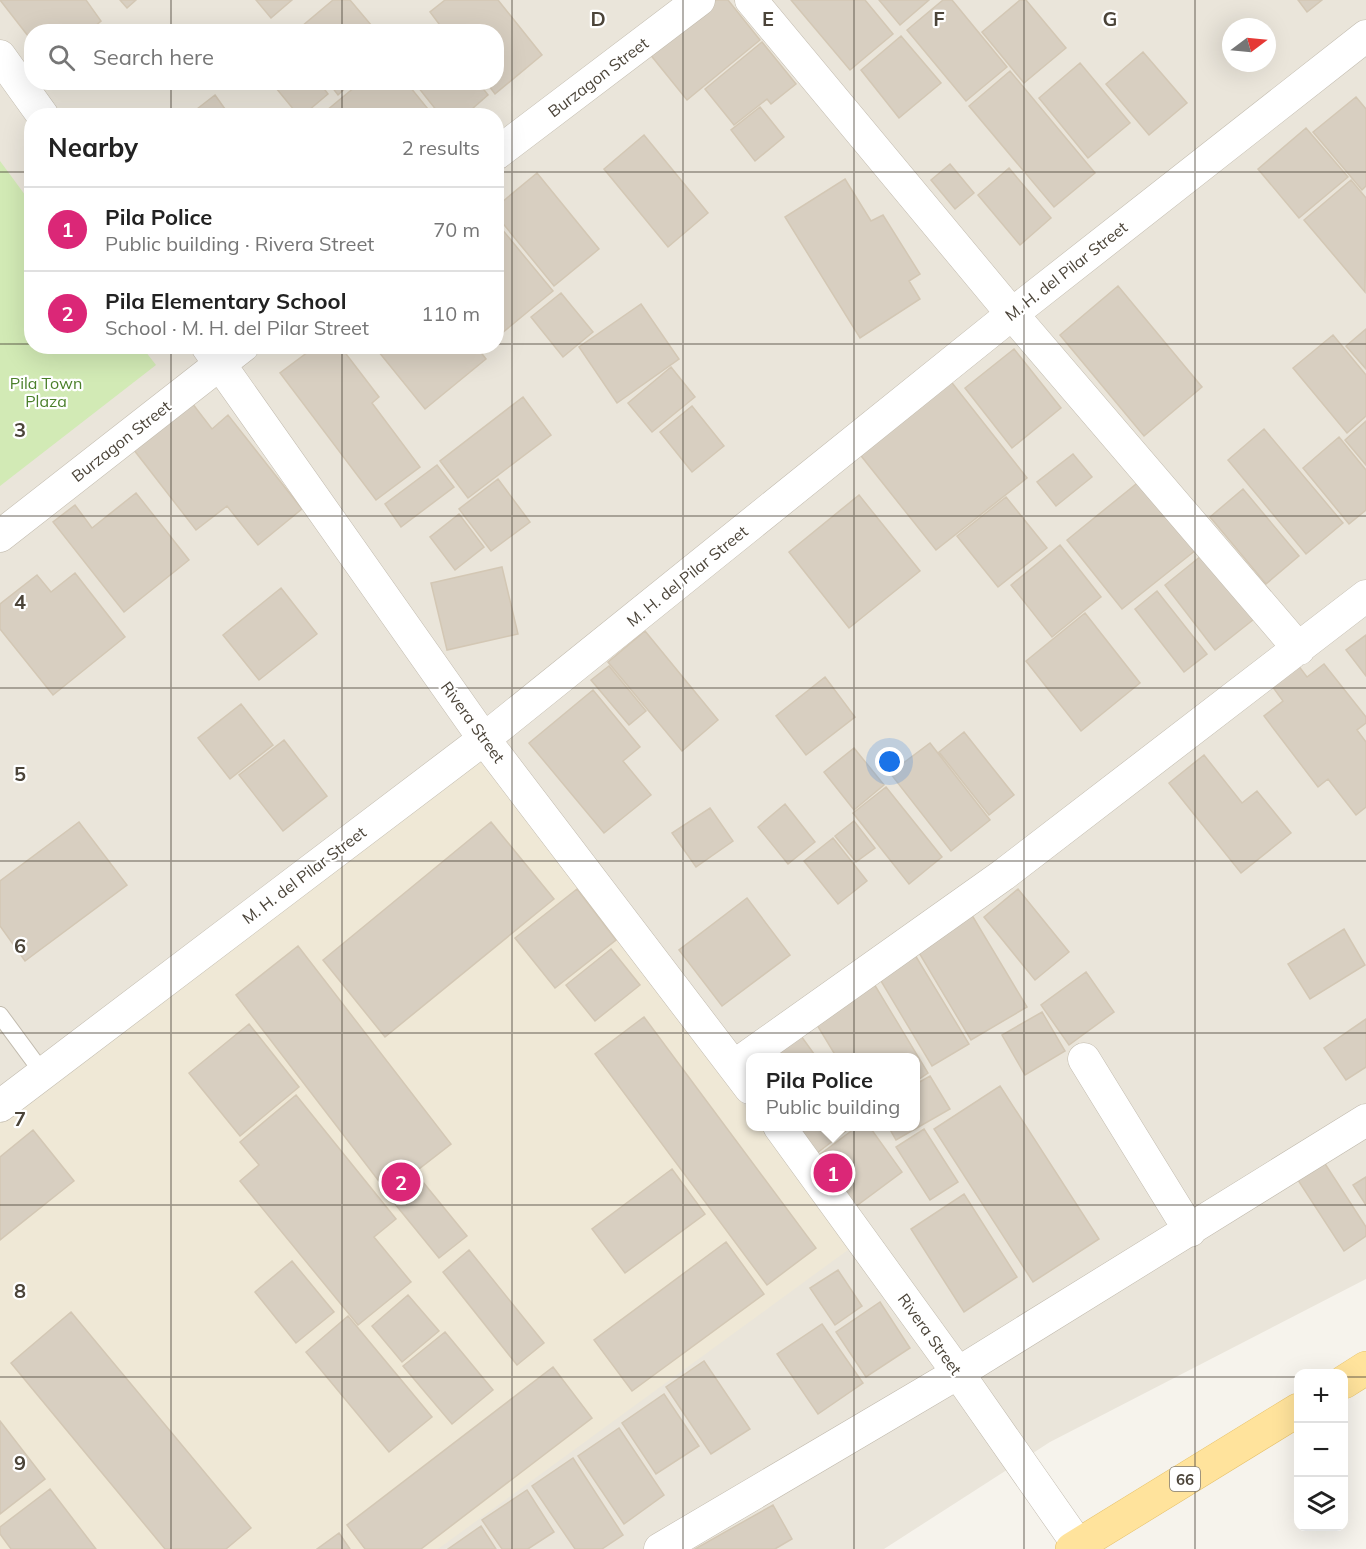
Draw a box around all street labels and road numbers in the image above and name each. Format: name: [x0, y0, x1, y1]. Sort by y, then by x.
street label: Burzagon Street: [544, 33, 652, 121]
street label: M. H. del Pilar Street: [1001, 217, 1131, 325]
street label: Burzagon Street: [67, 396, 175, 486]
street label: M. H. del Pilar Street: [622, 521, 752, 631]
street label: Rivera Street: [437, 677, 509, 767]
street label: M. H. del Pilar Street: [238, 822, 370, 928]
street label: Rivera Street: [894, 1289, 966, 1379]
road number: 66: [1170, 1467, 1200, 1491]

